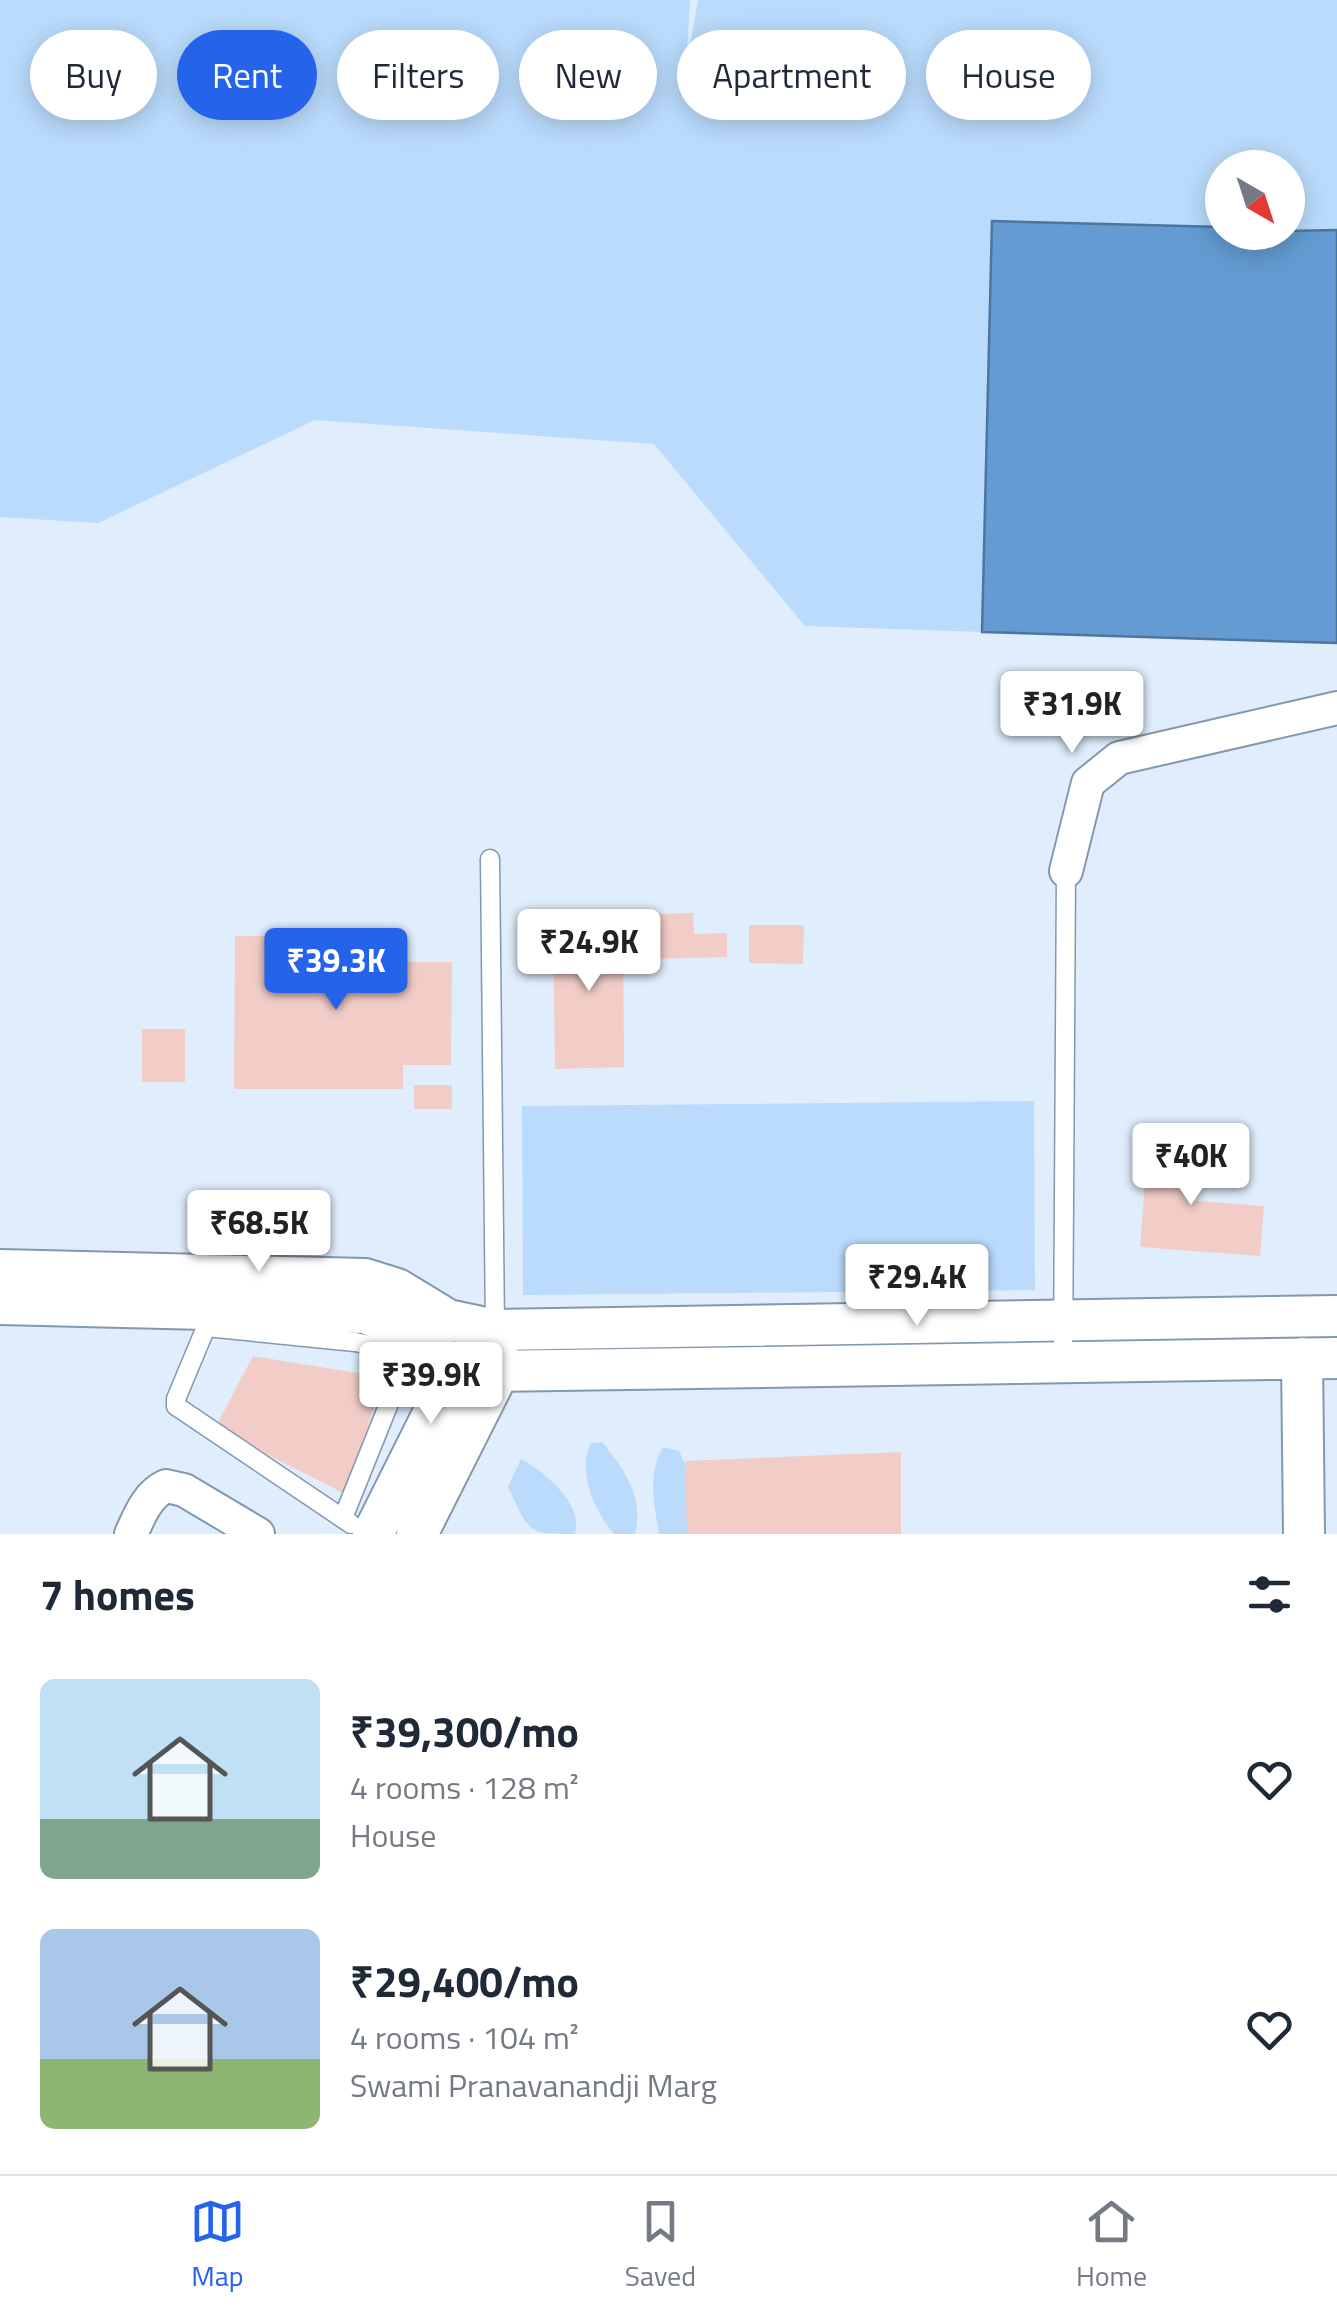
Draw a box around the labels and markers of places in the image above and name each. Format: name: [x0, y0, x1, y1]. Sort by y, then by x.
pin: ₹31.9K: [991, 671, 1153, 756]
pin: ₹24.9K: [508, 909, 670, 994]
pin: ₹39.3K: [255, 928, 417, 1013]
pin: ₹40K: [1132, 1123, 1250, 1208]
pin: ₹68.5K: [178, 1190, 340, 1275]
pin: ₹29.4K: [836, 1244, 998, 1329]
pin: ₹39.9K: [350, 1342, 512, 1427]

